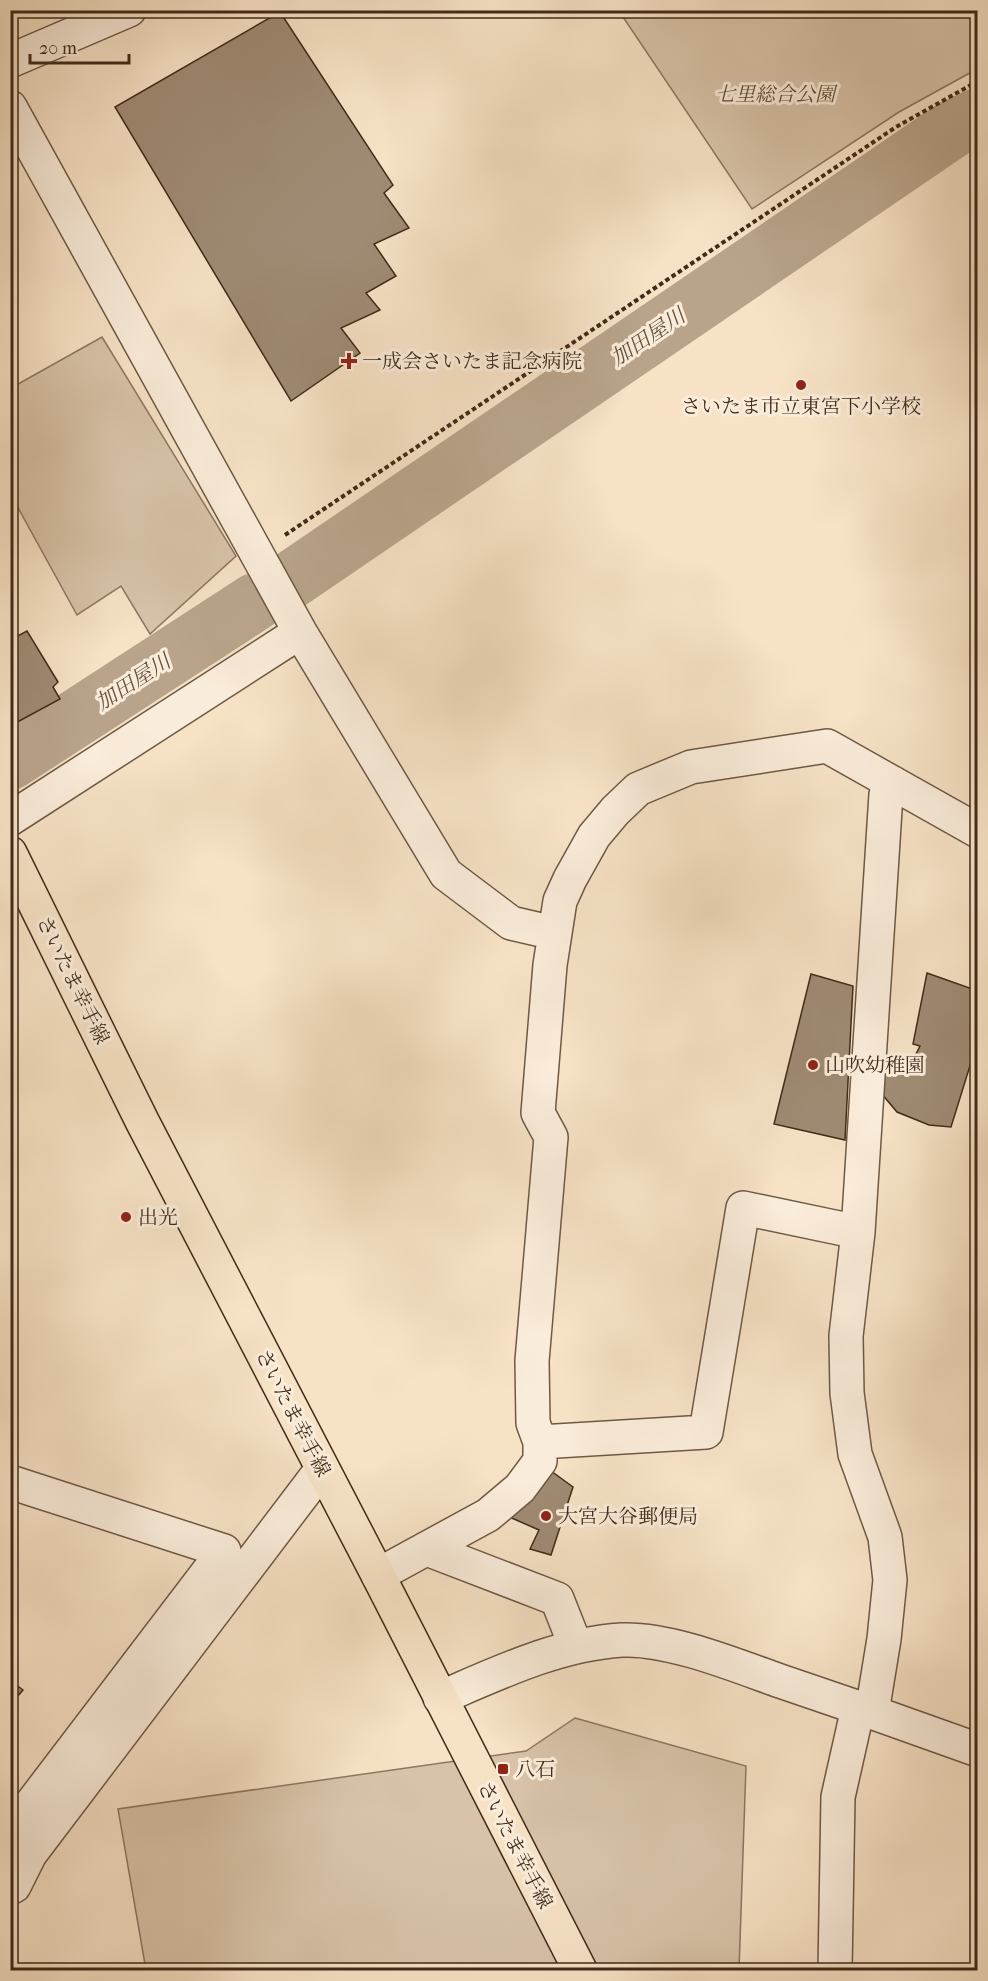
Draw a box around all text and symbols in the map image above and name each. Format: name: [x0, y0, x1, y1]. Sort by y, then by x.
scale bar: [30, 27, 129, 65]
text: 20 m: [39, 38, 77, 59]
park label: 七里総合公園: [715, 83, 838, 106]
water label: 加田屋川: [606, 302, 691, 370]
place label: 一成会さいたま記念病院: [362, 350, 582, 373]
marker: 一成会さいたま記念病院: [340, 352, 358, 370]
marker: さいたま市立東宮下小学校: [794, 378, 808, 392]
place label: さいたま市立東宮下小学校: [681, 395, 921, 418]
water label: 加田屋川: [91, 648, 176, 715]
street label: さいたま幸手線: [32, 912, 114, 1048]
place label: 山吹幼稚園: [825, 1054, 925, 1077]
marker: 山吹幼稚園: [806, 1058, 820, 1072]
place label: 出光: [138, 1206, 178, 1229]
marker: 出光: [119, 1210, 133, 1224]
street label: さいたま幸手線: [251, 1345, 335, 1481]
place label: 大宮大谷郵便局: [558, 1505, 698, 1528]
marker: 大宮大谷郵便局: [539, 1509, 553, 1523]
place label: 八石: [515, 1758, 555, 1781]
marker: 八石: [496, 1762, 510, 1776]
street label: さいたま幸手線: [473, 1777, 557, 1913]

